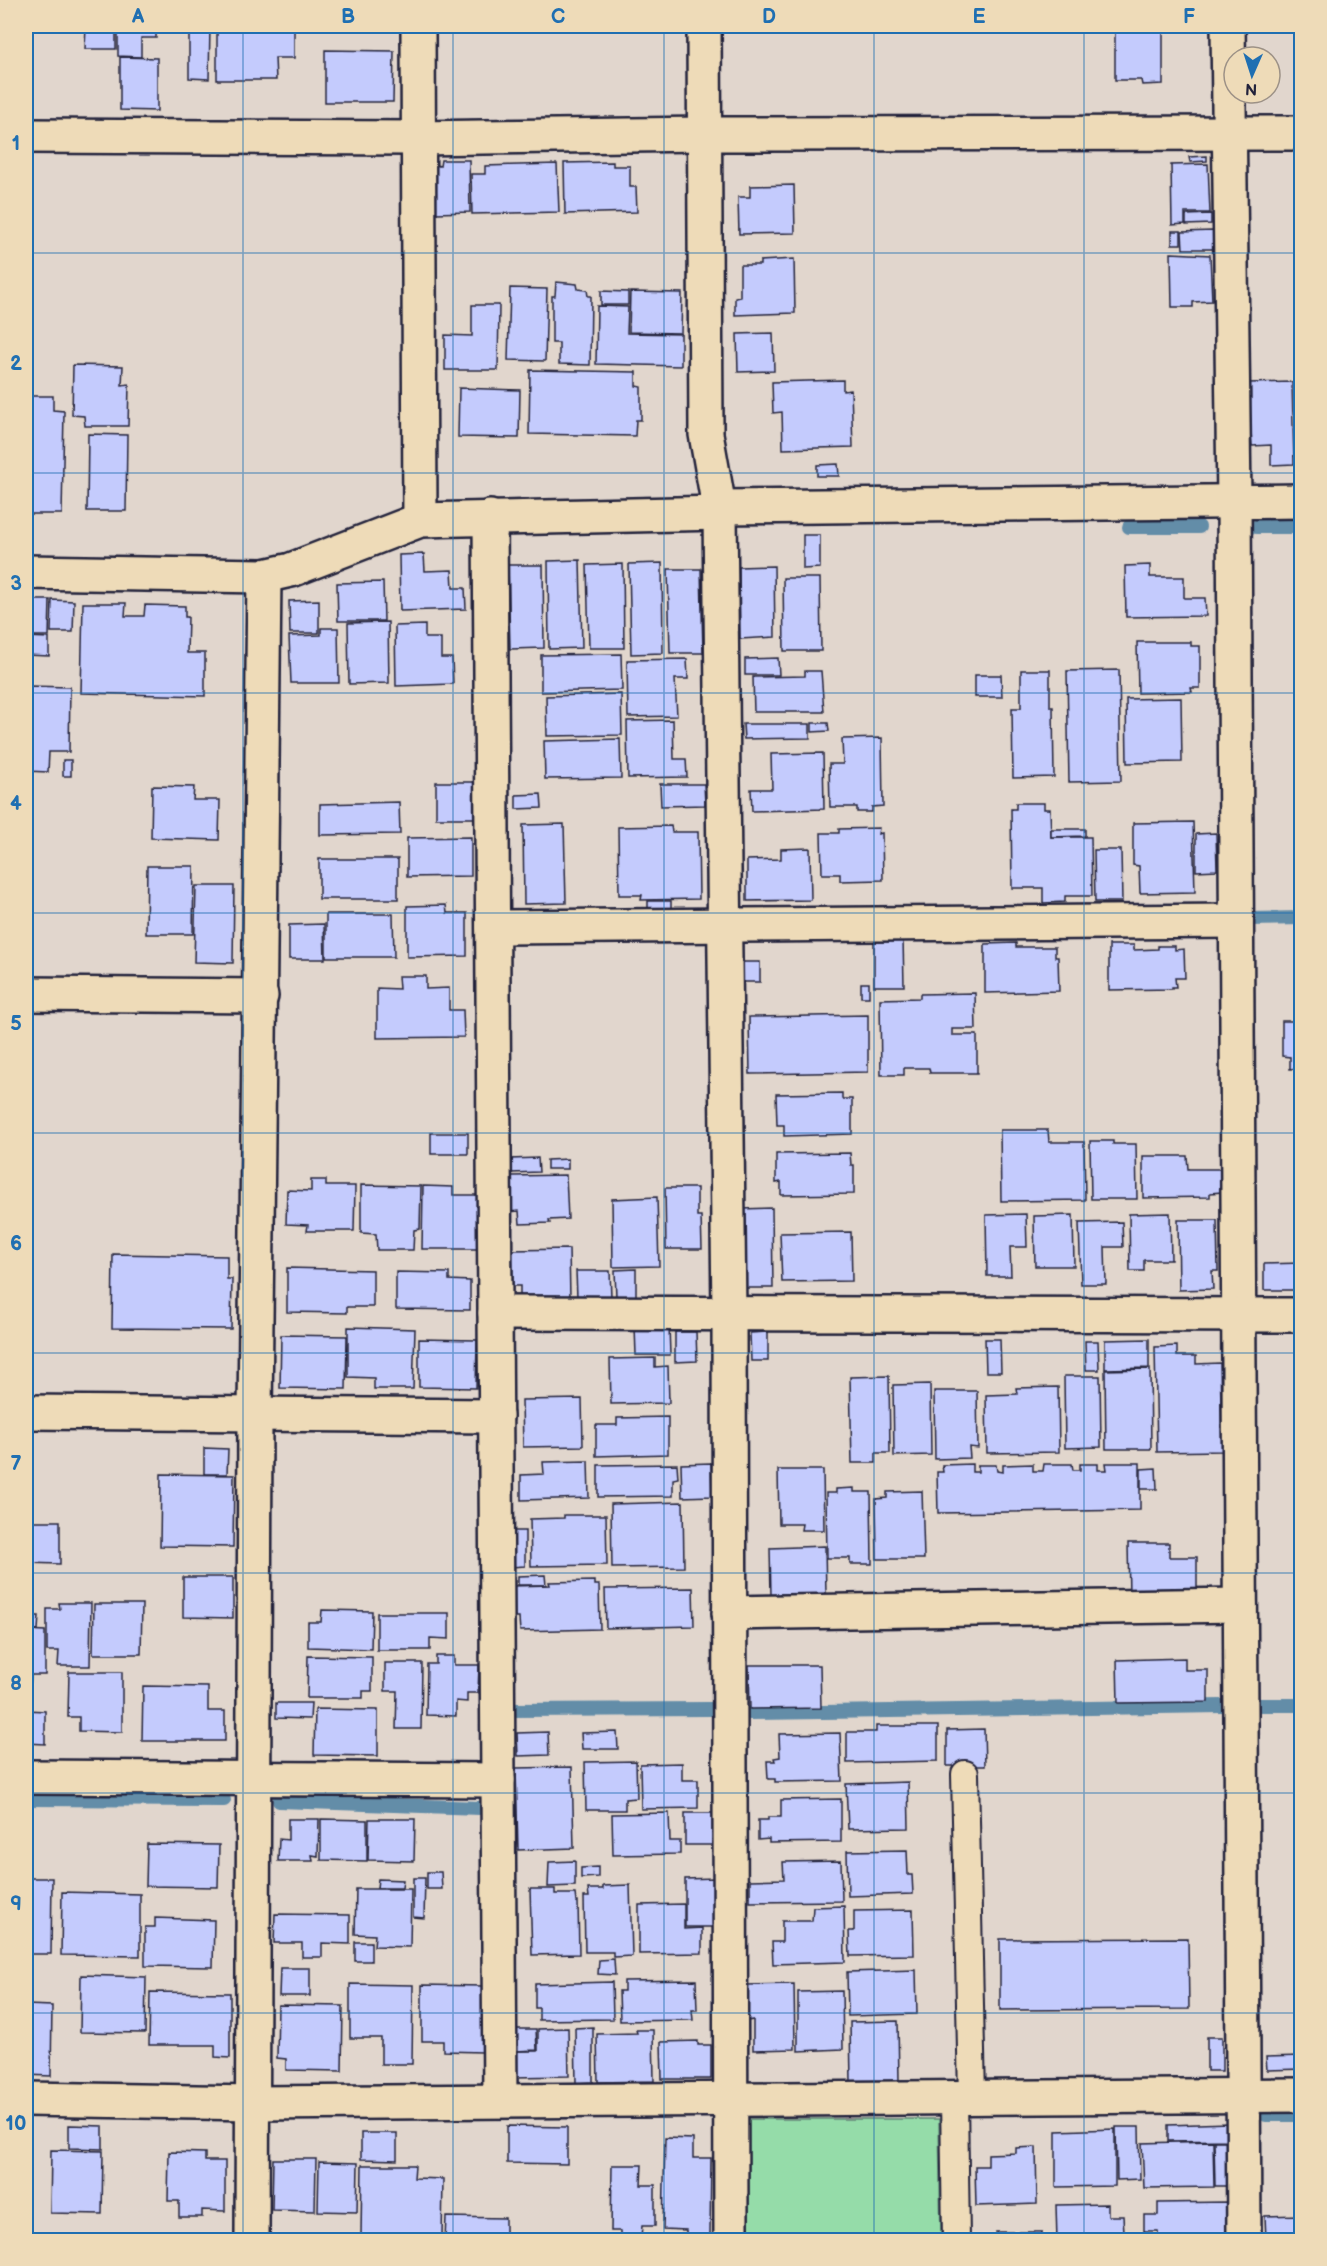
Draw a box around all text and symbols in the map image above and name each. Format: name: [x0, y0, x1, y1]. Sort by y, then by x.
text: A: [131, 5, 145, 29]
text: B: [341, 5, 355, 29]
text: C: [551, 5, 565, 29]
text: D: [762, 5, 776, 29]
text: E: [973, 5, 986, 29]
text: F: [1183, 5, 1195, 29]
north arrow: [1222, 45, 1282, 105]
text: N: [1245, 79, 1258, 98]
text: 1: [12, 132, 20, 156]
text: 2: [10, 352, 22, 376]
text: 3: [10, 572, 22, 596]
text: 4: [10, 792, 22, 816]
text: 5: [10, 1012, 22, 1036]
text: 6: [10, 1232, 22, 1256]
text: 7: [10, 1452, 22, 1476]
text: 8: [10, 1672, 22, 1696]
text: 9: [10, 1892, 22, 1916]
text: 10: [6, 2112, 26, 2136]

